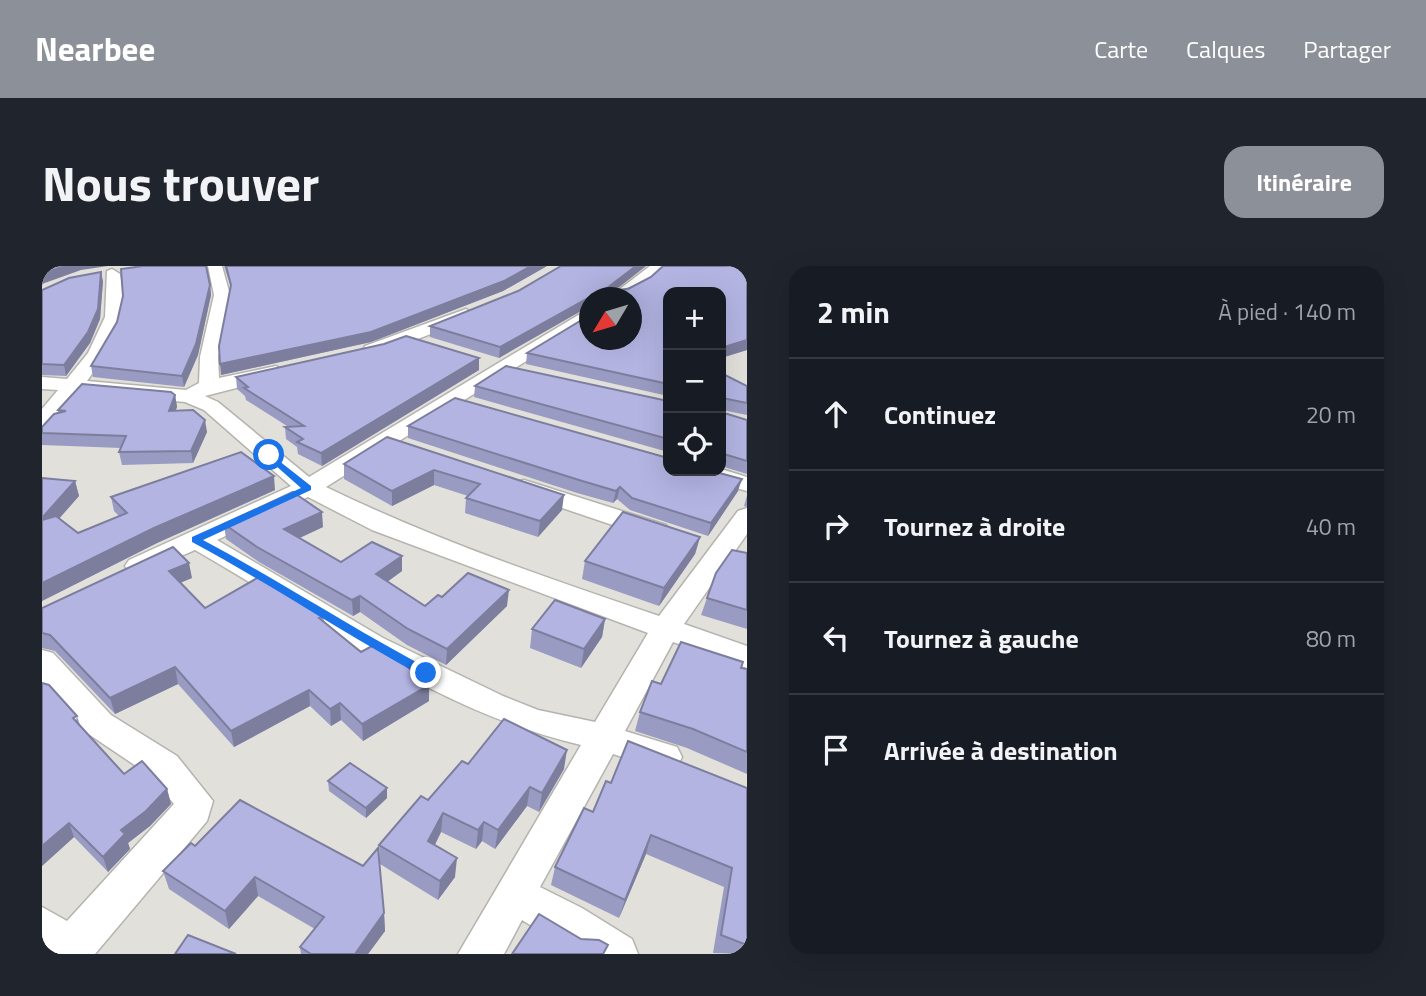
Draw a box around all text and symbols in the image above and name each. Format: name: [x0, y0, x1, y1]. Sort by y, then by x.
text: Nearbee: [35, 24, 155, 74]
text: Carte: [1094, 31, 1148, 67]
text: Calques: [1186, 31, 1265, 67]
text: Partager: [1303, 31, 1391, 67]
text: Nous trouver: [42, 145, 319, 220]
button: Itinéraire: [1224, 146, 1384, 218]
north arrow: [579, 287, 642, 350]
map controls: [663, 287, 726, 476]
button: +: [663, 287, 726, 350]
text: 2 min: [817, 289, 890, 335]
text: À pied · 140 m: [1218, 294, 1356, 329]
button: −: [663, 350, 726, 413]
icon: ahead: [817, 395, 855, 433]
text: Continuez: [884, 395, 996, 434]
text: 20 m: [1306, 397, 1356, 432]
button: locate: [663, 413, 726, 476]
route start: [253, 439, 284, 470]
icon: right: [817, 507, 855, 545]
text: Tournez à droite: [884, 507, 1065, 546]
text: 40 m: [1306, 509, 1356, 544]
icon: left: [817, 619, 855, 657]
text: Tournez à gauche: [884, 619, 1079, 658]
text: 80 m: [1306, 621, 1356, 656]
route end: [410, 657, 441, 688]
icon: arrive: [817, 731, 855, 769]
text: Arrivée à destination: [884, 731, 1118, 770]

